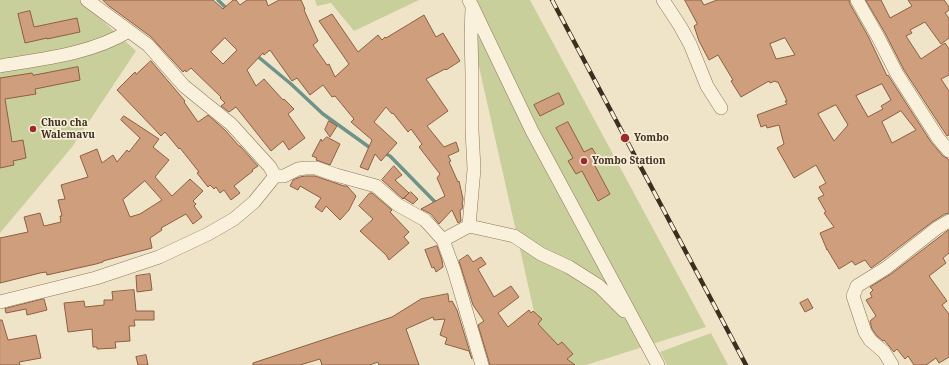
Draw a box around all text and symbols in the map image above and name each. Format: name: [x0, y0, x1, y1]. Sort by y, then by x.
place label: Chuo cha Walemavu: [41, 117, 95, 140]
marker: Chuo cha Walemavu: [28, 124, 38, 134]
marker: Yombo: [619, 132, 631, 144]
place label: Yombo: [634, 132, 669, 144]
place label: Yombo Station: [592, 155, 666, 167]
marker: Yombo Station: [579, 156, 589, 166]

